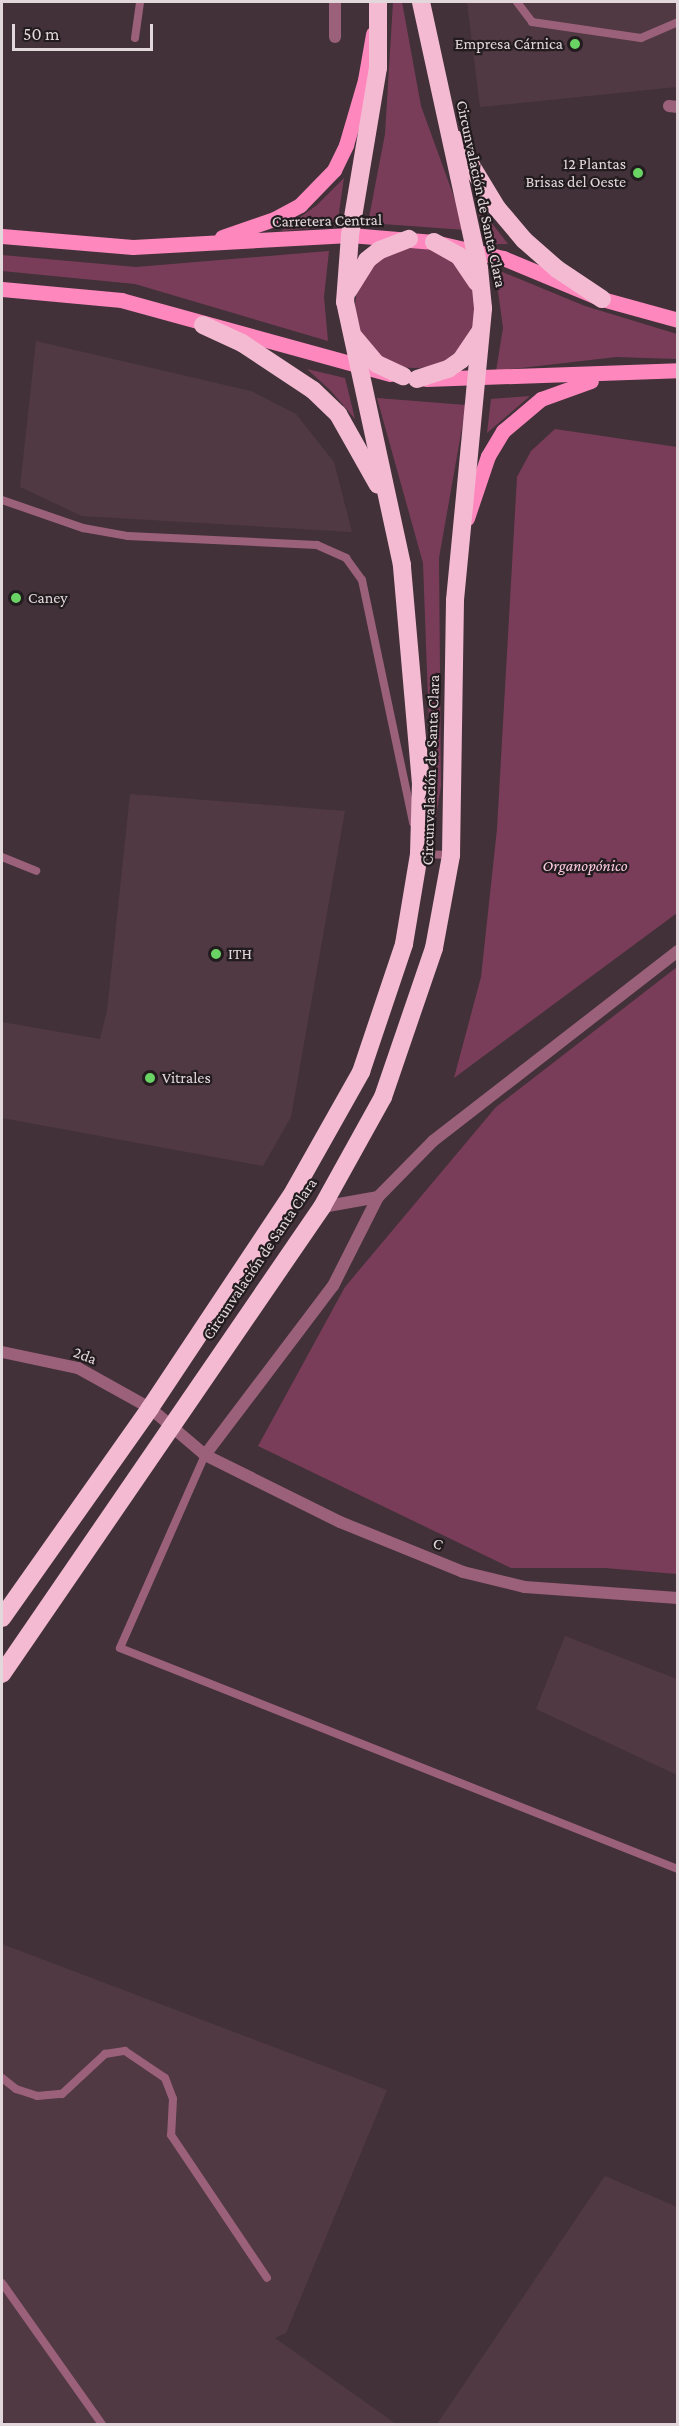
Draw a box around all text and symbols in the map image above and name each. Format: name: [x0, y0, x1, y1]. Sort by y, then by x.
scale bar: [15, 12, 156, 50]
text: 50 m: [23, 24, 60, 44]
place label: Empresa Cárnica: [455, 34, 563, 54]
marker: Empresa Cárnica: [568, 37, 582, 51]
street label: Circunvalación de Santa Clara: [452, 99, 510, 289]
place label: 12 Plantas Brisas del Oeste: [526, 154, 626, 192]
marker: 12 Plantas Brisas del Oeste: [631, 166, 645, 180]
street label: Carretera Central: [272, 210, 382, 232]
place label: Caney: [28, 588, 68, 608]
marker: Caney: [9, 591, 23, 605]
street label: Circunvalación de Santa Clara: [418, 674, 444, 866]
park label: Organopónico: [543, 856, 627, 876]
place label: ITH: [228, 944, 252, 964]
marker: ITH: [209, 947, 223, 961]
place label: Vitrales: [162, 1068, 211, 1088]
marker: Vitrales: [143, 1071, 157, 1085]
street label: Circunvalación de Santa Clara: [199, 1175, 321, 1343]
street label: 2da: [71, 1343, 99, 1369]
street label: C: [430, 1533, 446, 1555]

